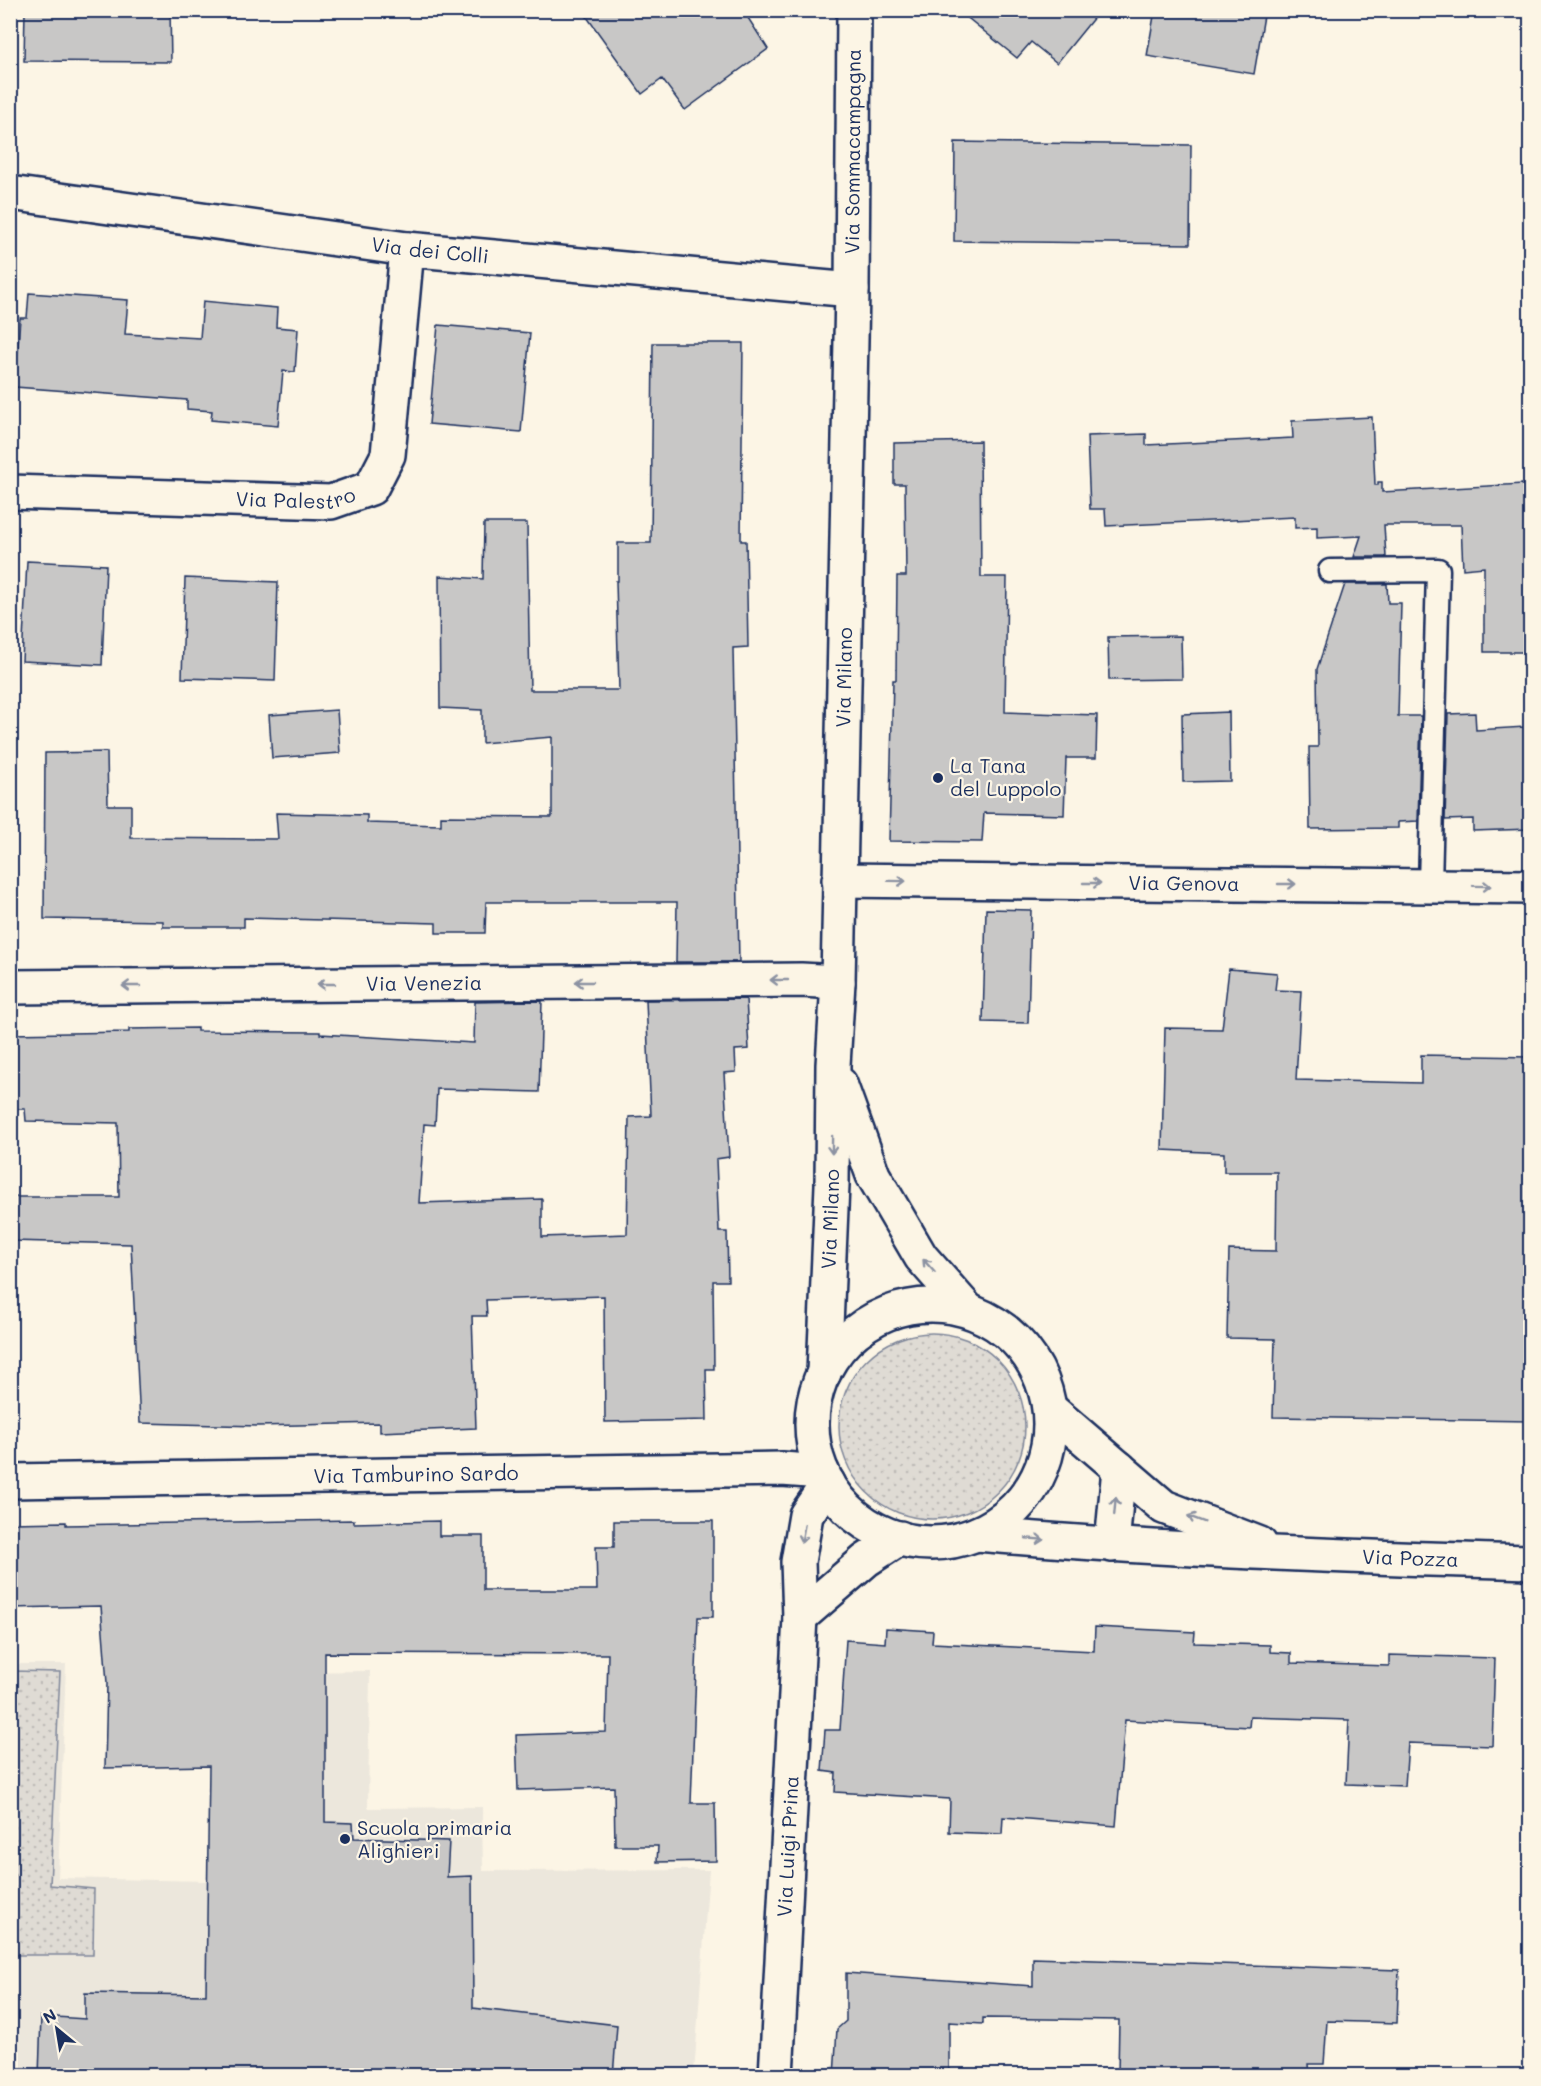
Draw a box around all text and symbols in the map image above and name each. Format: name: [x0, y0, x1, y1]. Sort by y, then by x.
street label: Via Sommacampagna: [838, 49, 866, 254]
street label: Via dei Colli: [370, 230, 490, 268]
street label: Via Palestro: [235, 480, 359, 514]
street label: Via Milano: [829, 627, 857, 728]
place label: La Tana del Luppolo: [950, 752, 1061, 801]
marker: La Tana del Luppolo: [931, 771, 945, 785]
street label: Via Genova: [1128, 869, 1240, 896]
one-way arrow: [887, 875, 907, 887]
one-way arrow: [1082, 877, 1102, 889]
one-way arrow: [1277, 878, 1297, 890]
one-way arrow: [1472, 880, 1492, 892]
street label: Via Venezia: [366, 969, 482, 996]
one-way arrow: [770, 974, 790, 986]
one-way arrow: [575, 976, 595, 988]
one-way arrow: [317, 978, 337, 990]
one-way arrow: [122, 980, 142, 992]
one-way arrow: [826, 1134, 838, 1154]
street label: Via Milano: [814, 1169, 844, 1270]
one-way arrow: [922, 1259, 936, 1274]
street label: Via Tamburino Sardo: [313, 1459, 519, 1488]
one-way arrow: [1110, 1497, 1121, 1517]
one-way arrow: [1187, 1513, 1206, 1524]
one-way arrow: [797, 1524, 808, 1544]
one-way arrow: [1025, 1534, 1045, 1545]
street label: Via Pozza: [1362, 1543, 1459, 1572]
street label: Via Luigi Prina: [770, 1775, 804, 1918]
place label: Scuola primaria Alighieri: [357, 1814, 512, 1863]
marker: Scuola primaria Alighieri: [338, 1832, 352, 1846]
north arrow: [27, 1999, 87, 2059]
text: N: [39, 2003, 60, 2028]

